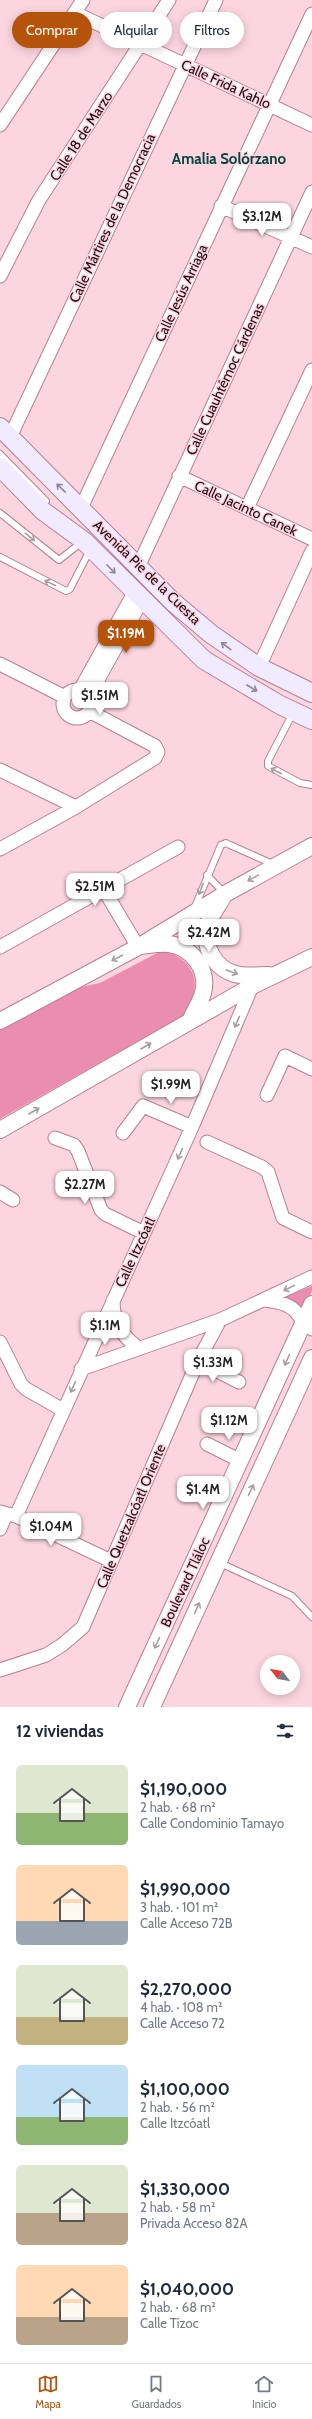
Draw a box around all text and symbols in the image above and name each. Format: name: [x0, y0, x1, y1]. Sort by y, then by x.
chip: Comprar: [12, 12, 92, 48]
chip: Alquilar: [100, 12, 172, 48]
chip: Filtros: [180, 12, 244, 48]
street label: Calle Frida Kahlo: [178, 55, 274, 113]
street label: Calle 18 de Marzo: [45, 88, 117, 184]
street label: Calle Mártires de la Democracia: [65, 130, 159, 305]
district label: Amalia Solórzano: [172, 150, 287, 168]
pin: $3.12M: [229, 203, 295, 237]
text: $3.12M: [242, 208, 282, 224]
street label: Calle Jesús Arriaga: [151, 241, 212, 345]
street label: Calle Cuauhtémoc Cárdenas: [182, 300, 268, 458]
street label: Calle Jacinto Canek: [192, 476, 301, 540]
one-way arrow: [56, 484, 66, 493]
street label: Avenida Pie de la Cuesta: [89, 516, 205, 628]
one-way arrow: [25, 533, 36, 541]
one-way arrow: [106, 564, 116, 574]
one-way arrow: [45, 579, 57, 586]
pin: $1.19M: [93, 620, 159, 654]
text: $1.19M: [107, 625, 145, 641]
one-way arrow: [221, 642, 232, 650]
pin: $1.51M: [67, 682, 133, 716]
one-way arrow: [246, 685, 258, 693]
text: $1.51M: [81, 687, 119, 703]
one-way arrow: [271, 767, 283, 774]
pin: $2.51M: [62, 873, 128, 907]
one-way arrow: [247, 875, 259, 883]
text: $2.51M: [75, 878, 115, 894]
one-way arrow: [197, 883, 205, 895]
pin: $2.42M: [176, 919, 242, 953]
text: $2.42M: [187, 924, 231, 940]
one-way arrow: [111, 955, 123, 962]
one-way arrow: [226, 969, 238, 977]
one-way arrow: [232, 1016, 240, 1028]
one-way arrow: [140, 1041, 152, 1049]
pin: $1.99M: [138, 1071, 204, 1105]
text: $1.99M: [151, 1076, 191, 1092]
one-way arrow: [28, 1106, 40, 1114]
one-way arrow: [175, 1148, 183, 1160]
pin: $2.27M: [52, 1171, 118, 1205]
text: $2.27M: [64, 1176, 106, 1192]
street label: Calle Itzcóatl: [111, 1213, 159, 1290]
one-way arrow: [283, 1285, 295, 1292]
pin: $1.1M: [77, 1312, 133, 1346]
text: $1.1M: [90, 1317, 120, 1333]
pin: $1.33M: [180, 1349, 246, 1383]
one-way arrow: [282, 1353, 290, 1365]
text: $1.33M: [193, 1354, 233, 1370]
one-way arrow: [69, 1381, 76, 1393]
pin: $1.12M: [196, 1407, 262, 1441]
text: $1.12M: [210, 1412, 248, 1428]
street label: Calle Quetzalcóatl Oriente: [92, 1441, 170, 1591]
pin: $1.4M: [175, 1476, 231, 1510]
text: $1.4M: [186, 1481, 220, 1497]
one-way arrow: [248, 1484, 255, 1496]
pin: $1.04M: [18, 1513, 84, 1547]
text: $1.04M: [29, 1518, 73, 1534]
street label: Boulevard Tláloc: [156, 1534, 214, 1630]
one-way arrow: [194, 1602, 201, 1614]
one-way arrow: [153, 1637, 160, 1649]
north arrow: [260, 1655, 300, 1695]
map controls: [260, 1655, 300, 1695]
icon: filters: [274, 1720, 296, 1742]
text: 12 viviendas: [16, 1721, 104, 1741]
text: $1,190,000: [140, 1779, 227, 1799]
icon: home: [48, 1781, 96, 1829]
text: 2 hab. · 68 m²: [140, 1799, 216, 1815]
text: Calle Condominio Tamayo: [140, 1815, 284, 1831]
text: $1,990,000: [140, 1879, 231, 1899]
icon: home: [48, 1881, 96, 1929]
text: 3 hab. · 101 m²: [140, 1899, 218, 1915]
text: Calle Acceso 72B: [140, 1915, 233, 1931]
text: $2,270,000: [140, 1979, 232, 1999]
icon: home: [48, 1981, 96, 2029]
text: 4 hab. · 108 m²: [140, 1999, 222, 2015]
text: Calle Acceso 72: [140, 2015, 225, 2031]
text: $1,100,000: [140, 2079, 230, 2099]
icon: home: [48, 2081, 96, 2129]
text: 2 hab. · 56 m²: [140, 2099, 215, 2115]
text: Calle Itzcóatl: [140, 2115, 210, 2131]
text: $1,330,000: [140, 2179, 230, 2199]
icon: home: [48, 2181, 96, 2229]
text: 2 hab. · 58 m²: [140, 2199, 215, 2215]
text: Privada Acceso 82A: [140, 2215, 247, 2231]
text: $1,040,000: [140, 2279, 234, 2299]
icon: home: [48, 2281, 96, 2329]
text: 2 hab. · 68 m²: [140, 2299, 216, 2315]
text: Calle Tízoc: [140, 2315, 199, 2331]
tab: Mapa: [35, 2373, 61, 2411]
tab: Guardados: [132, 2373, 181, 2411]
tab: Inicio: [252, 2373, 277, 2411]

